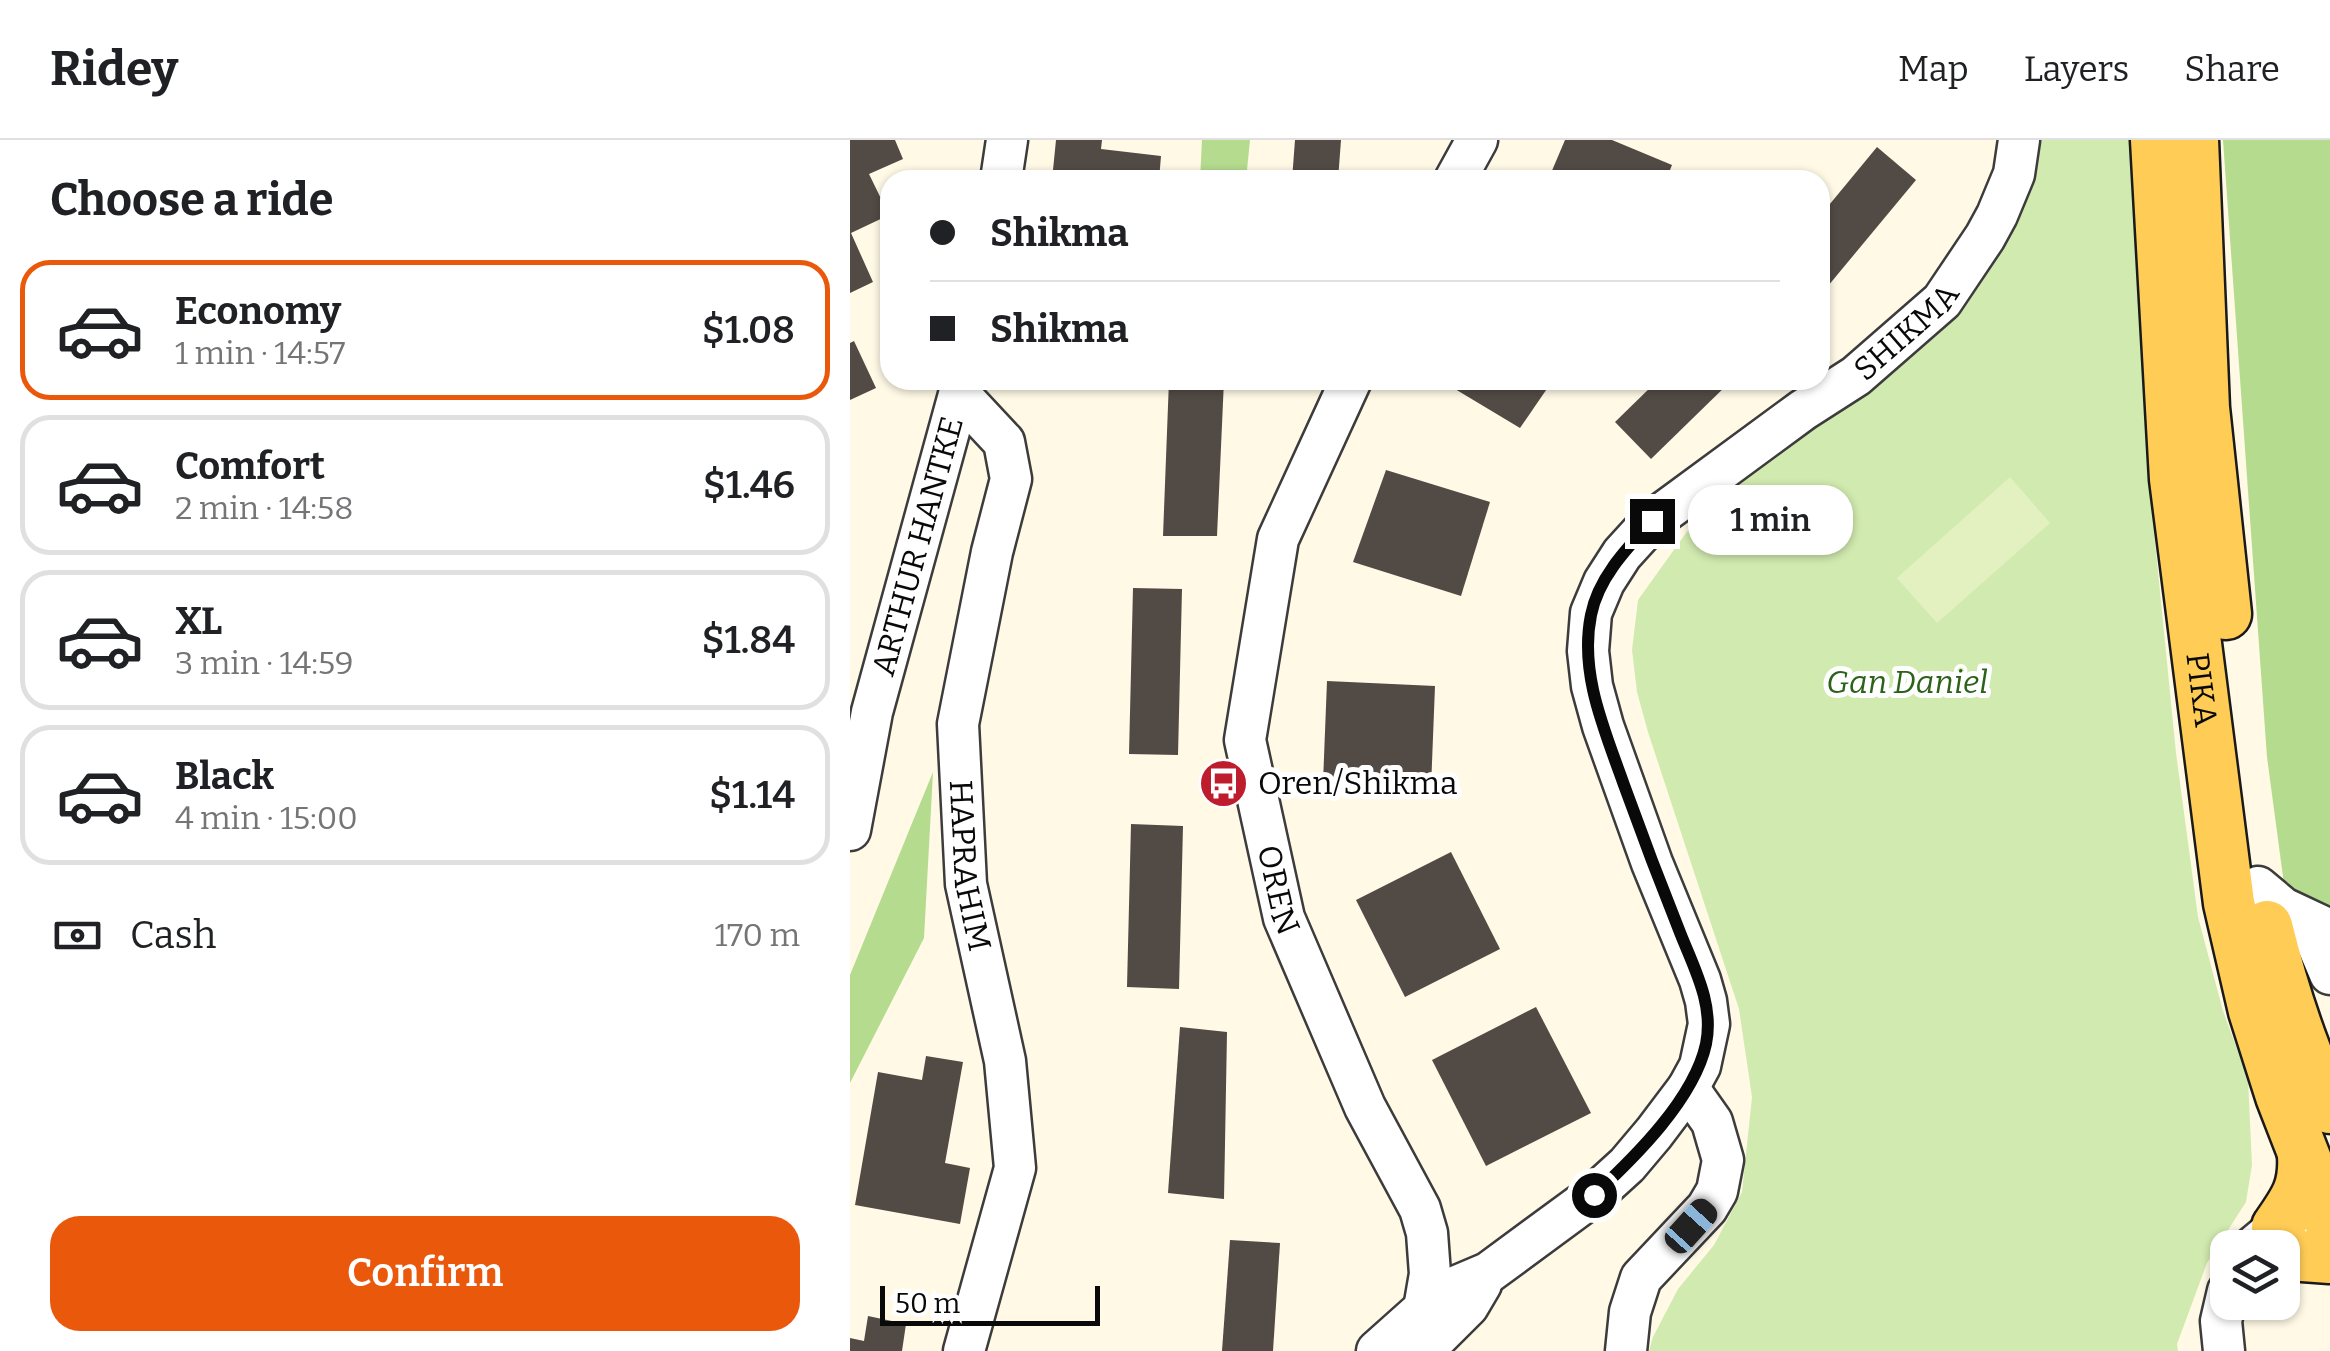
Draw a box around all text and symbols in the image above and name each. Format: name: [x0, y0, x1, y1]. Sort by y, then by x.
text: Ridey: [50, 40, 178, 98]
text: Map: [1898, 48, 1969, 90]
text: Layers: [2024, 48, 2129, 90]
text: Share: [2184, 48, 2280, 90]
text: Choose a ride: [50, 173, 333, 227]
text: Shikma: [990, 210, 1129, 256]
street label: SHIKMA: [1846, 276, 1967, 388]
icon: car: [55, 285, 145, 375]
text: Economy: [175, 288, 341, 334]
text: Shikma: [990, 306, 1129, 352]
text: $1.08: [702, 307, 795, 353]
text: 1 min · 14:57: [175, 334, 345, 372]
street label: ARTHUR HANTKE: [864, 412, 971, 680]
icon: car: [55, 440, 145, 530]
text: Comfort: [175, 443, 325, 489]
text: $1.46: [703, 462, 795, 508]
callout: 1 min: [1687, 486, 1852, 556]
text: 2 min · 14:58: [175, 489, 353, 527]
route end: [1630, 499, 1675, 544]
text: 1 min: [1730, 501, 1811, 539]
icon: car: [55, 595, 145, 685]
text: XL: [175, 598, 222, 644]
text: $1.84: [701, 617, 795, 663]
text: 3 min · 14:59: [175, 644, 353, 682]
street label: PIKA: [2178, 650, 2225, 729]
park label: Gan Daniel: [1826, 663, 1988, 701]
icon: car: [55, 750, 145, 840]
text: Black: [175, 753, 274, 799]
bus stop icon: Oren/Shikma: [1197, 757, 1249, 809]
place label: Oren/Shikma: [1258, 764, 1457, 802]
text: $1.14: [709, 772, 795, 818]
street label: HAPRAHIM: [942, 779, 999, 955]
text: 4 min · 15:00: [175, 799, 358, 837]
street label: OREN: [1250, 842, 1308, 940]
icon: cash: [50, 908, 105, 963]
text: Cash: [130, 912, 216, 958]
text: 170 m: [714, 916, 800, 954]
route start: [1572, 1173, 1617, 1218]
car: [1660, 1194, 1722, 1258]
button: Confirm: [50, 1216, 800, 1331]
map controls: [2210, 1230, 2300, 1320]
button: layers: [2210, 1230, 2300, 1320]
scale bar: [880, 1281, 1100, 1326]
text: 50 m: [895, 1287, 960, 1320]

